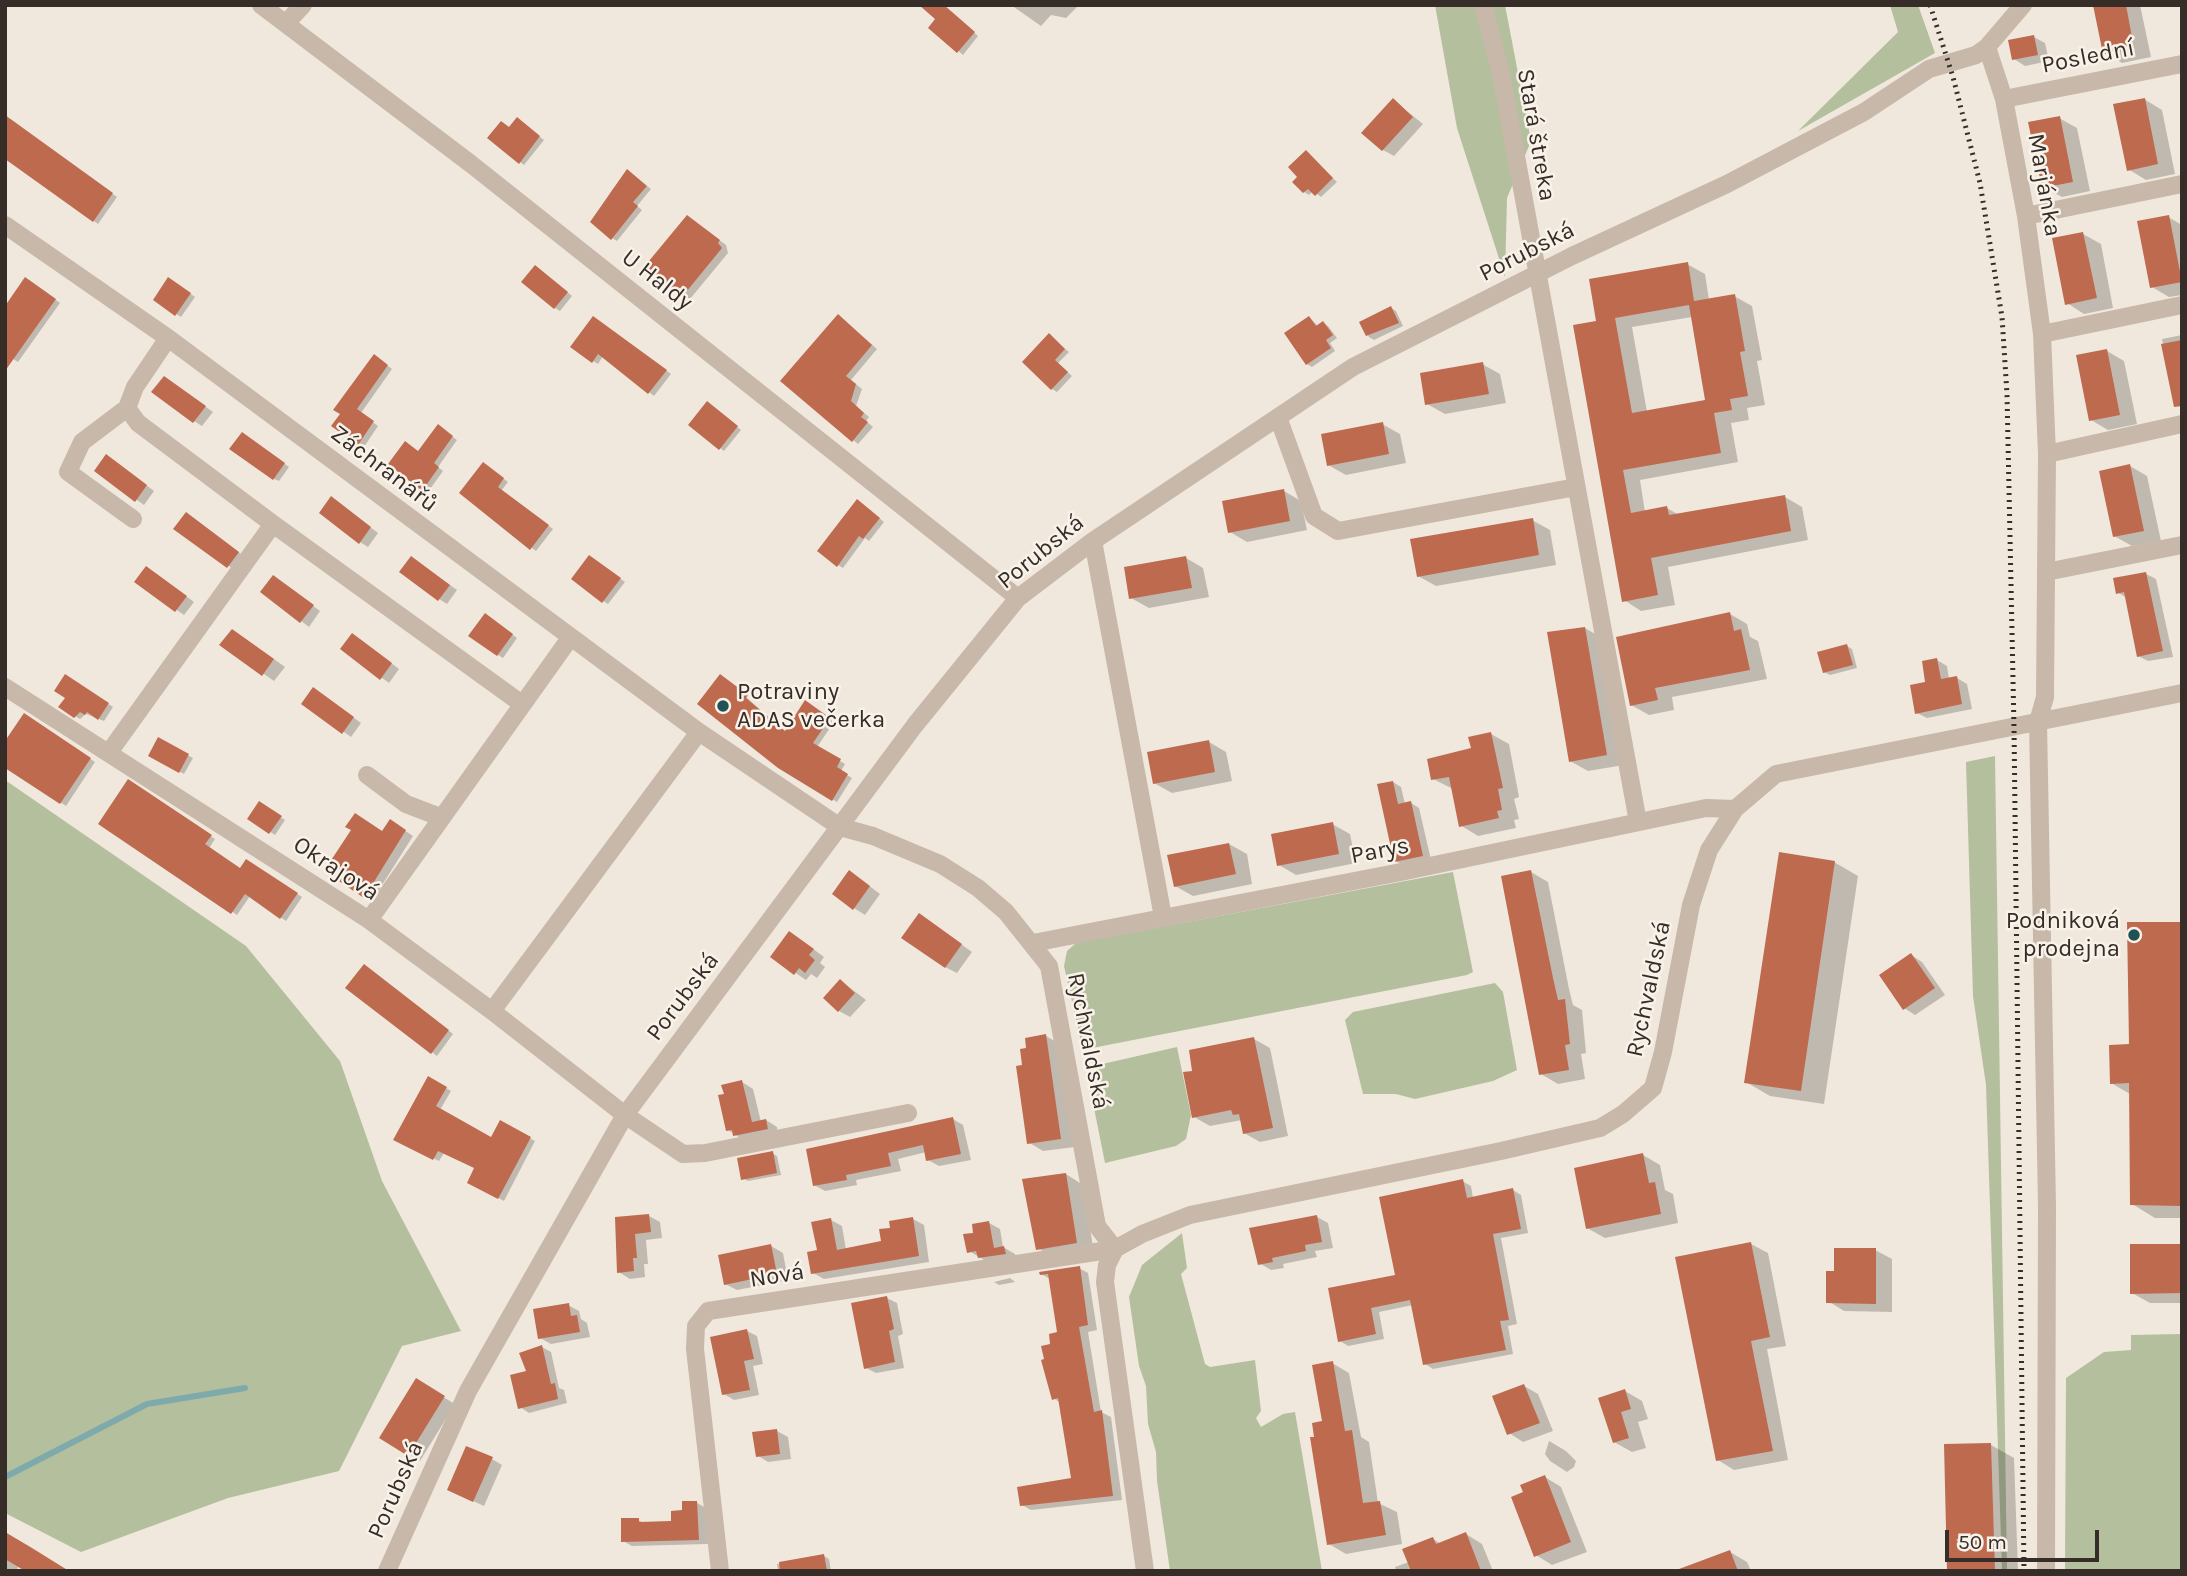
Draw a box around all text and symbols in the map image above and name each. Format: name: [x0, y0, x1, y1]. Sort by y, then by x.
street label: Poslední: [2039, 34, 2137, 80]
street label: Stará štreka: [1510, 67, 1562, 203]
street label: Marjánka: [2021, 131, 2067, 239]
street label: Porubská: [1474, 216, 1580, 288]
street label: U Haldy: [616, 243, 698, 317]
street label: Záchranářů: [325, 419, 443, 519]
street label: Porubská: [992, 508, 1090, 596]
place label: Potraviny ADAS večerka: [737, 678, 885, 734]
marker: Potraviny ADAS večerka: [715, 698, 731, 714]
street label: Okrajová: [288, 831, 384, 907]
street label: Parys: [1348, 831, 1412, 871]
place label: Podniková prodejna: [2006, 907, 2120, 963]
street label: Rychvaldská: [1621, 918, 1677, 1060]
marker: Podniková prodejna: [2126, 927, 2142, 943]
street label: Porubská: [640, 947, 726, 1047]
street label: Rychvaldská: [1061, 970, 1115, 1112]
street label: Nová: [748, 1257, 806, 1295]
street label: Porubská: [362, 1437, 430, 1543]
scale bar: [1949, 1516, 2103, 1560]
text: 50 m: [1958, 1530, 2007, 1554]

